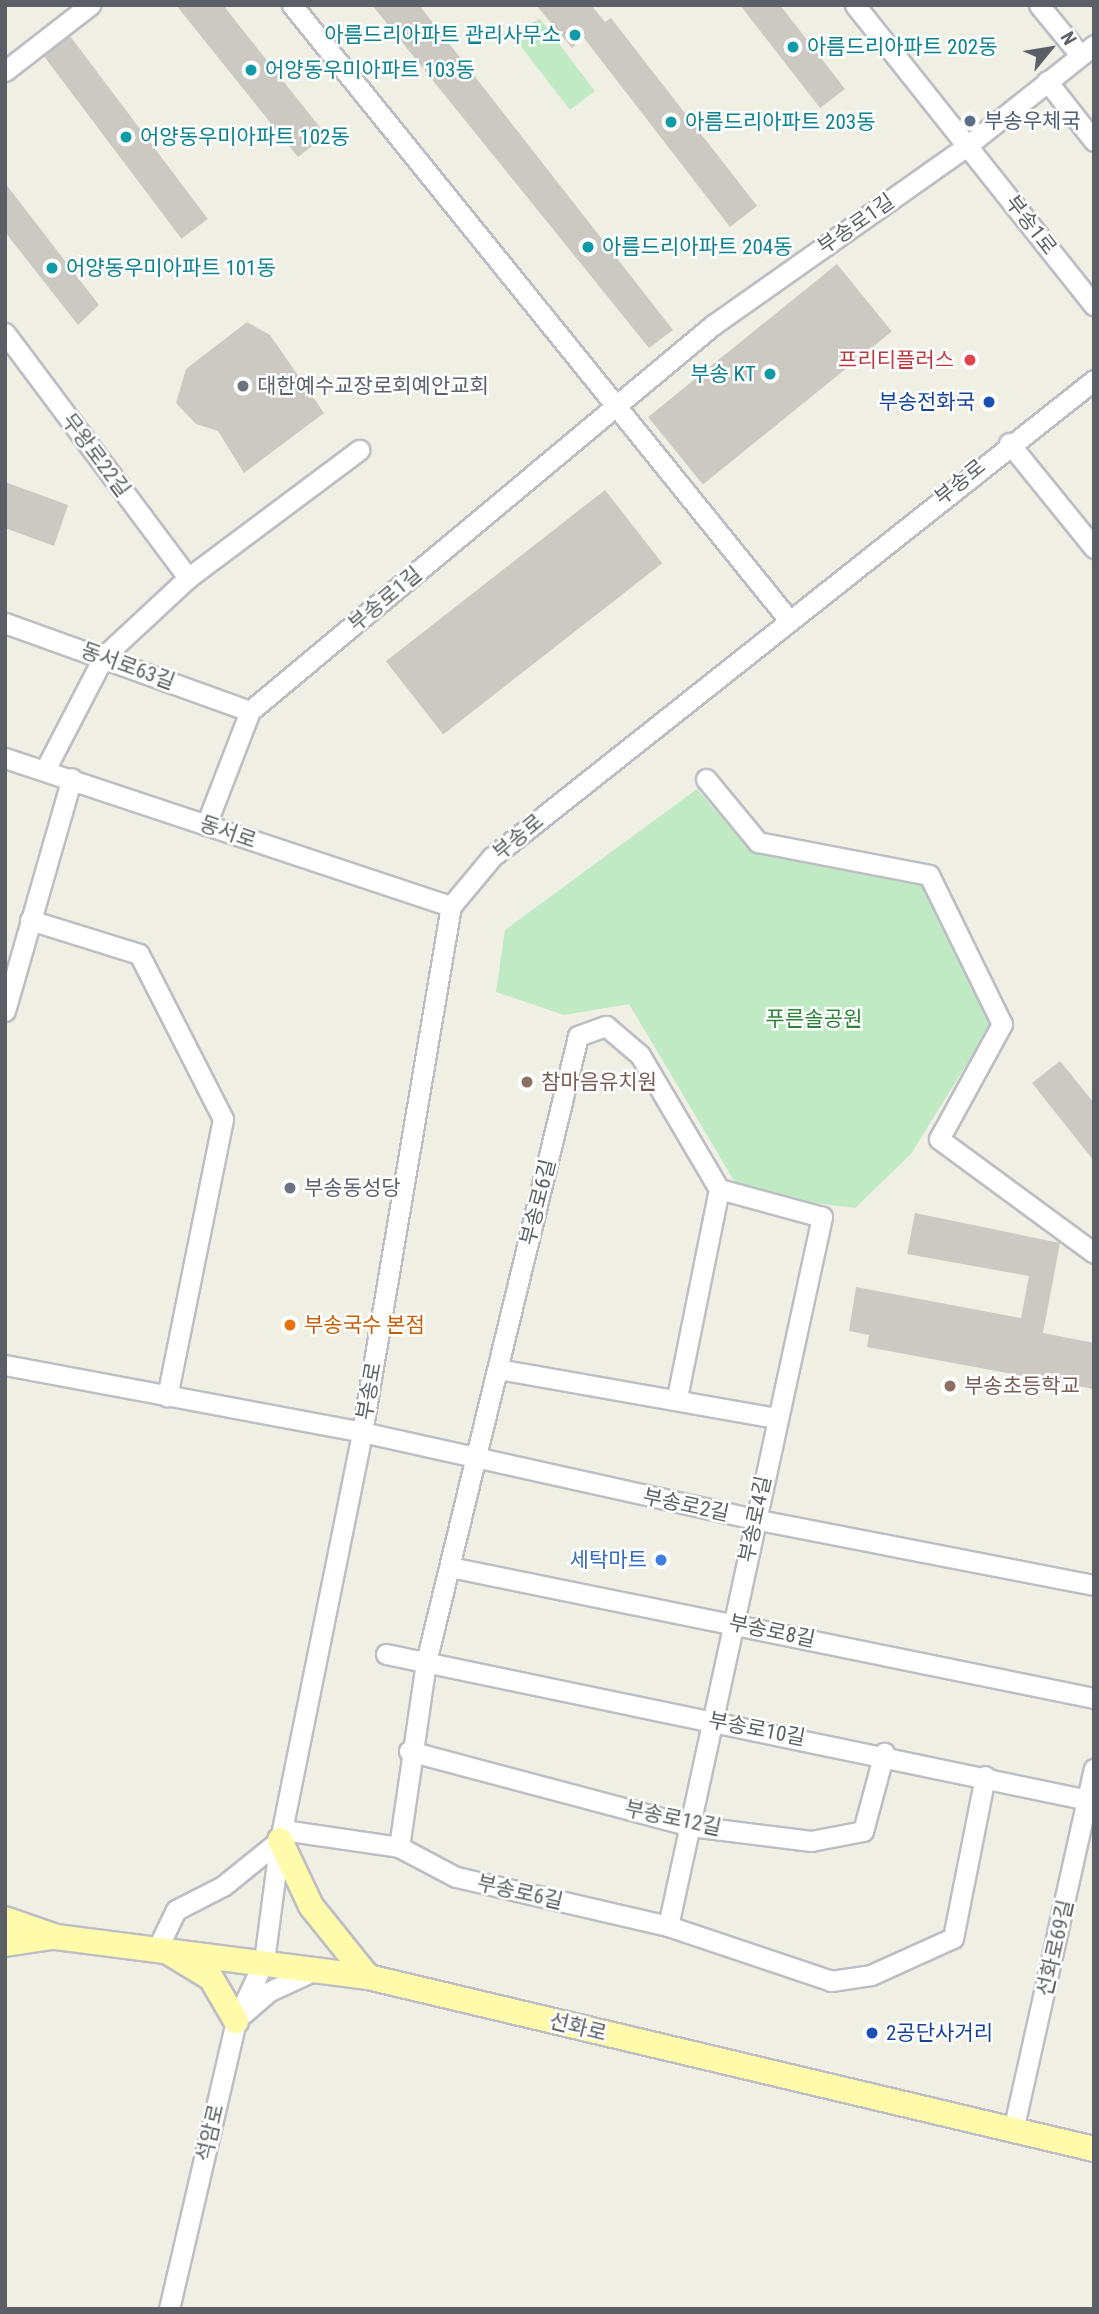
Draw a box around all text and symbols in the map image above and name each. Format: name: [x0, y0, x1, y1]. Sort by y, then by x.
north arrow: [1015, 14, 1085, 84]
place label: 아름드리아파트 관리사무소: [324, 22, 561, 48]
marker: 아름드리아파트 관리사무소: [567, 27, 583, 43]
text: N: [1056, 27, 1081, 49]
place label: 아름드리아파트 202동: [807, 34, 997, 60]
marker: 아름드리아파트 202동: [785, 39, 801, 55]
place label: 어양동우미아파트 103동: [265, 57, 475, 83]
marker: 어양동우미아파트 103동: [243, 62, 259, 78]
place label: 부송우체국: [984, 108, 1081, 134]
place label: 아름드리아파트 203동: [685, 109, 875, 135]
marker: 부송우체국: [962, 113, 978, 129]
marker: 아름드리아파트 203동: [663, 114, 679, 130]
place label: 어양동우미아파트 102동: [140, 124, 350, 150]
marker: 어양동우미아파트 102동: [118, 129, 134, 145]
street label: 부송로1길: [813, 189, 899, 259]
street label: 부송1로: [1000, 190, 1062, 260]
place label: 아름드리아파트 204동: [602, 234, 792, 260]
marker: 아름드리아파트 204동: [580, 239, 596, 255]
place label: 어양동우미아파트 101동: [66, 255, 276, 281]
marker: 어양동우미아파트 101동: [44, 260, 60, 276]
place label: 프리티플러스: [838, 347, 954, 373]
marker: 프리티플러스: [960, 350, 980, 370]
place label: 부송 KT: [690, 361, 756, 387]
marker: 부송 KT: [762, 366, 778, 382]
place label: 대한예수교장로회예안교회: [257, 373, 489, 399]
marker: 대한예수교장로회예안교회: [235, 378, 251, 394]
place label: 부송전화국: [878, 389, 975, 415]
marker: 부송전화국: [981, 394, 997, 410]
street label: 무왕로22길: [56, 408, 136, 502]
street label: 부송로: [930, 454, 990, 510]
street label: 부송로1길: [343, 561, 427, 637]
street label: 동서로63길: [78, 637, 178, 695]
street label: 부송로: [488, 809, 548, 865]
street label: 동서로: [196, 811, 260, 853]
park label: 푸른솔공원: [766, 1006, 862, 1032]
place label: 참마음유치원: [541, 1069, 657, 1095]
marker: 참마음유치원: [519, 1074, 535, 1090]
street label: 부송로6길: [515, 1156, 561, 1248]
place label: 부송동성당: [304, 1175, 401, 1201]
marker: 부송동성당: [282, 1180, 298, 1196]
place label: 부송국수 본점: [304, 1312, 425, 1338]
marker: 부송국수 본점: [282, 1317, 298, 1333]
street label: 부송로: [352, 1360, 386, 1422]
place label: 부송초등학교: [964, 1373, 1080, 1399]
marker: 부송초등학교: [942, 1378, 958, 1394]
street label: 부송로4길: [734, 1474, 776, 1564]
street label: 부송로2길: [641, 1484, 731, 1526]
place label: 세탁마트: [570, 1547, 647, 1573]
marker: 세탁마트: [653, 1552, 669, 1568]
street label: 부송로8길: [727, 1610, 817, 1652]
street label: 부송로10길: [706, 1707, 808, 1751]
street label: 부송로12길: [622, 1795, 724, 1841]
street label: 부송로6길: [474, 1870, 566, 1914]
street label: 선화로69길: [1032, 1897, 1078, 1999]
street label: 선화로: [547, 2008, 609, 2046]
place label: 2공단사거리: [886, 2020, 993, 2046]
marker: 2공단사거리: [864, 2025, 880, 2041]
street label: 석암로: [191, 2102, 229, 2164]

